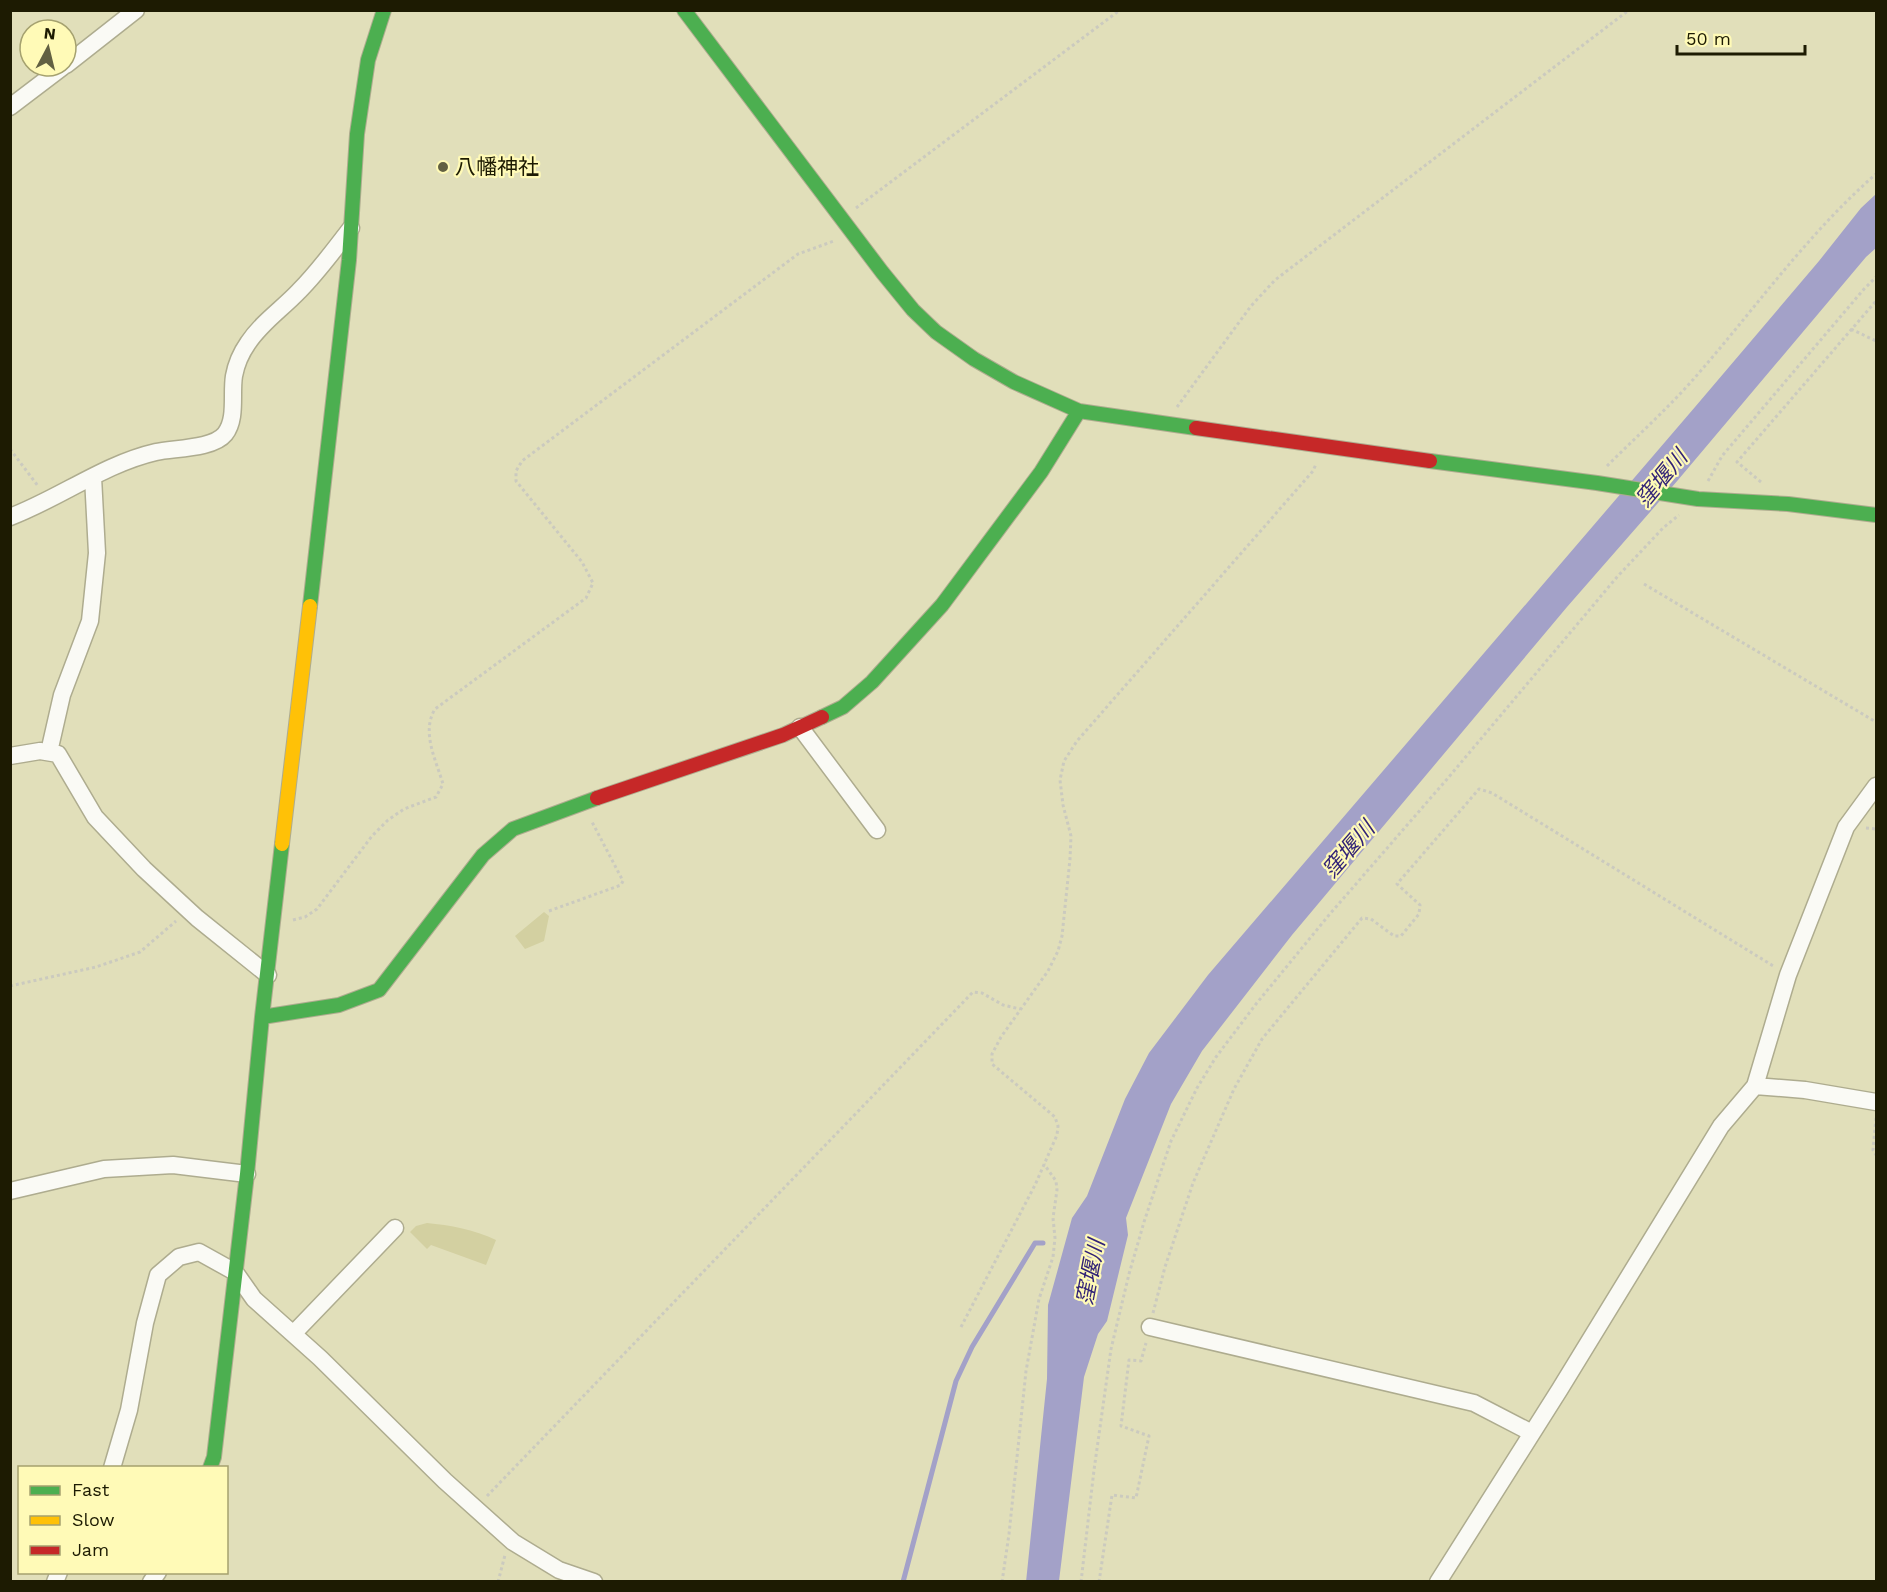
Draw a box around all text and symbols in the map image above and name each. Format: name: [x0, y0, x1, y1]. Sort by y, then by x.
north arrow: [18, 18, 78, 78]
scale bar: [1677, 18, 1804, 56]
text: N: [43, 23, 57, 44]
text: 50 m: [1686, 28, 1731, 49]
place label: 八幡神社: [455, 154, 539, 179]
marker: 八幡神社: [436, 160, 450, 174]
water label: 窪堰川: [1631, 443, 1693, 512]
water label: 窪堰川: [1317, 815, 1381, 882]
water label: 窪堰川: [1072, 1235, 1109, 1307]
legend: [18, 1466, 228, 1574]
text: Fast: [72, 1479, 110, 1500]
text: Slow: [72, 1509, 115, 1530]
text: Jam: [72, 1539, 109, 1560]

